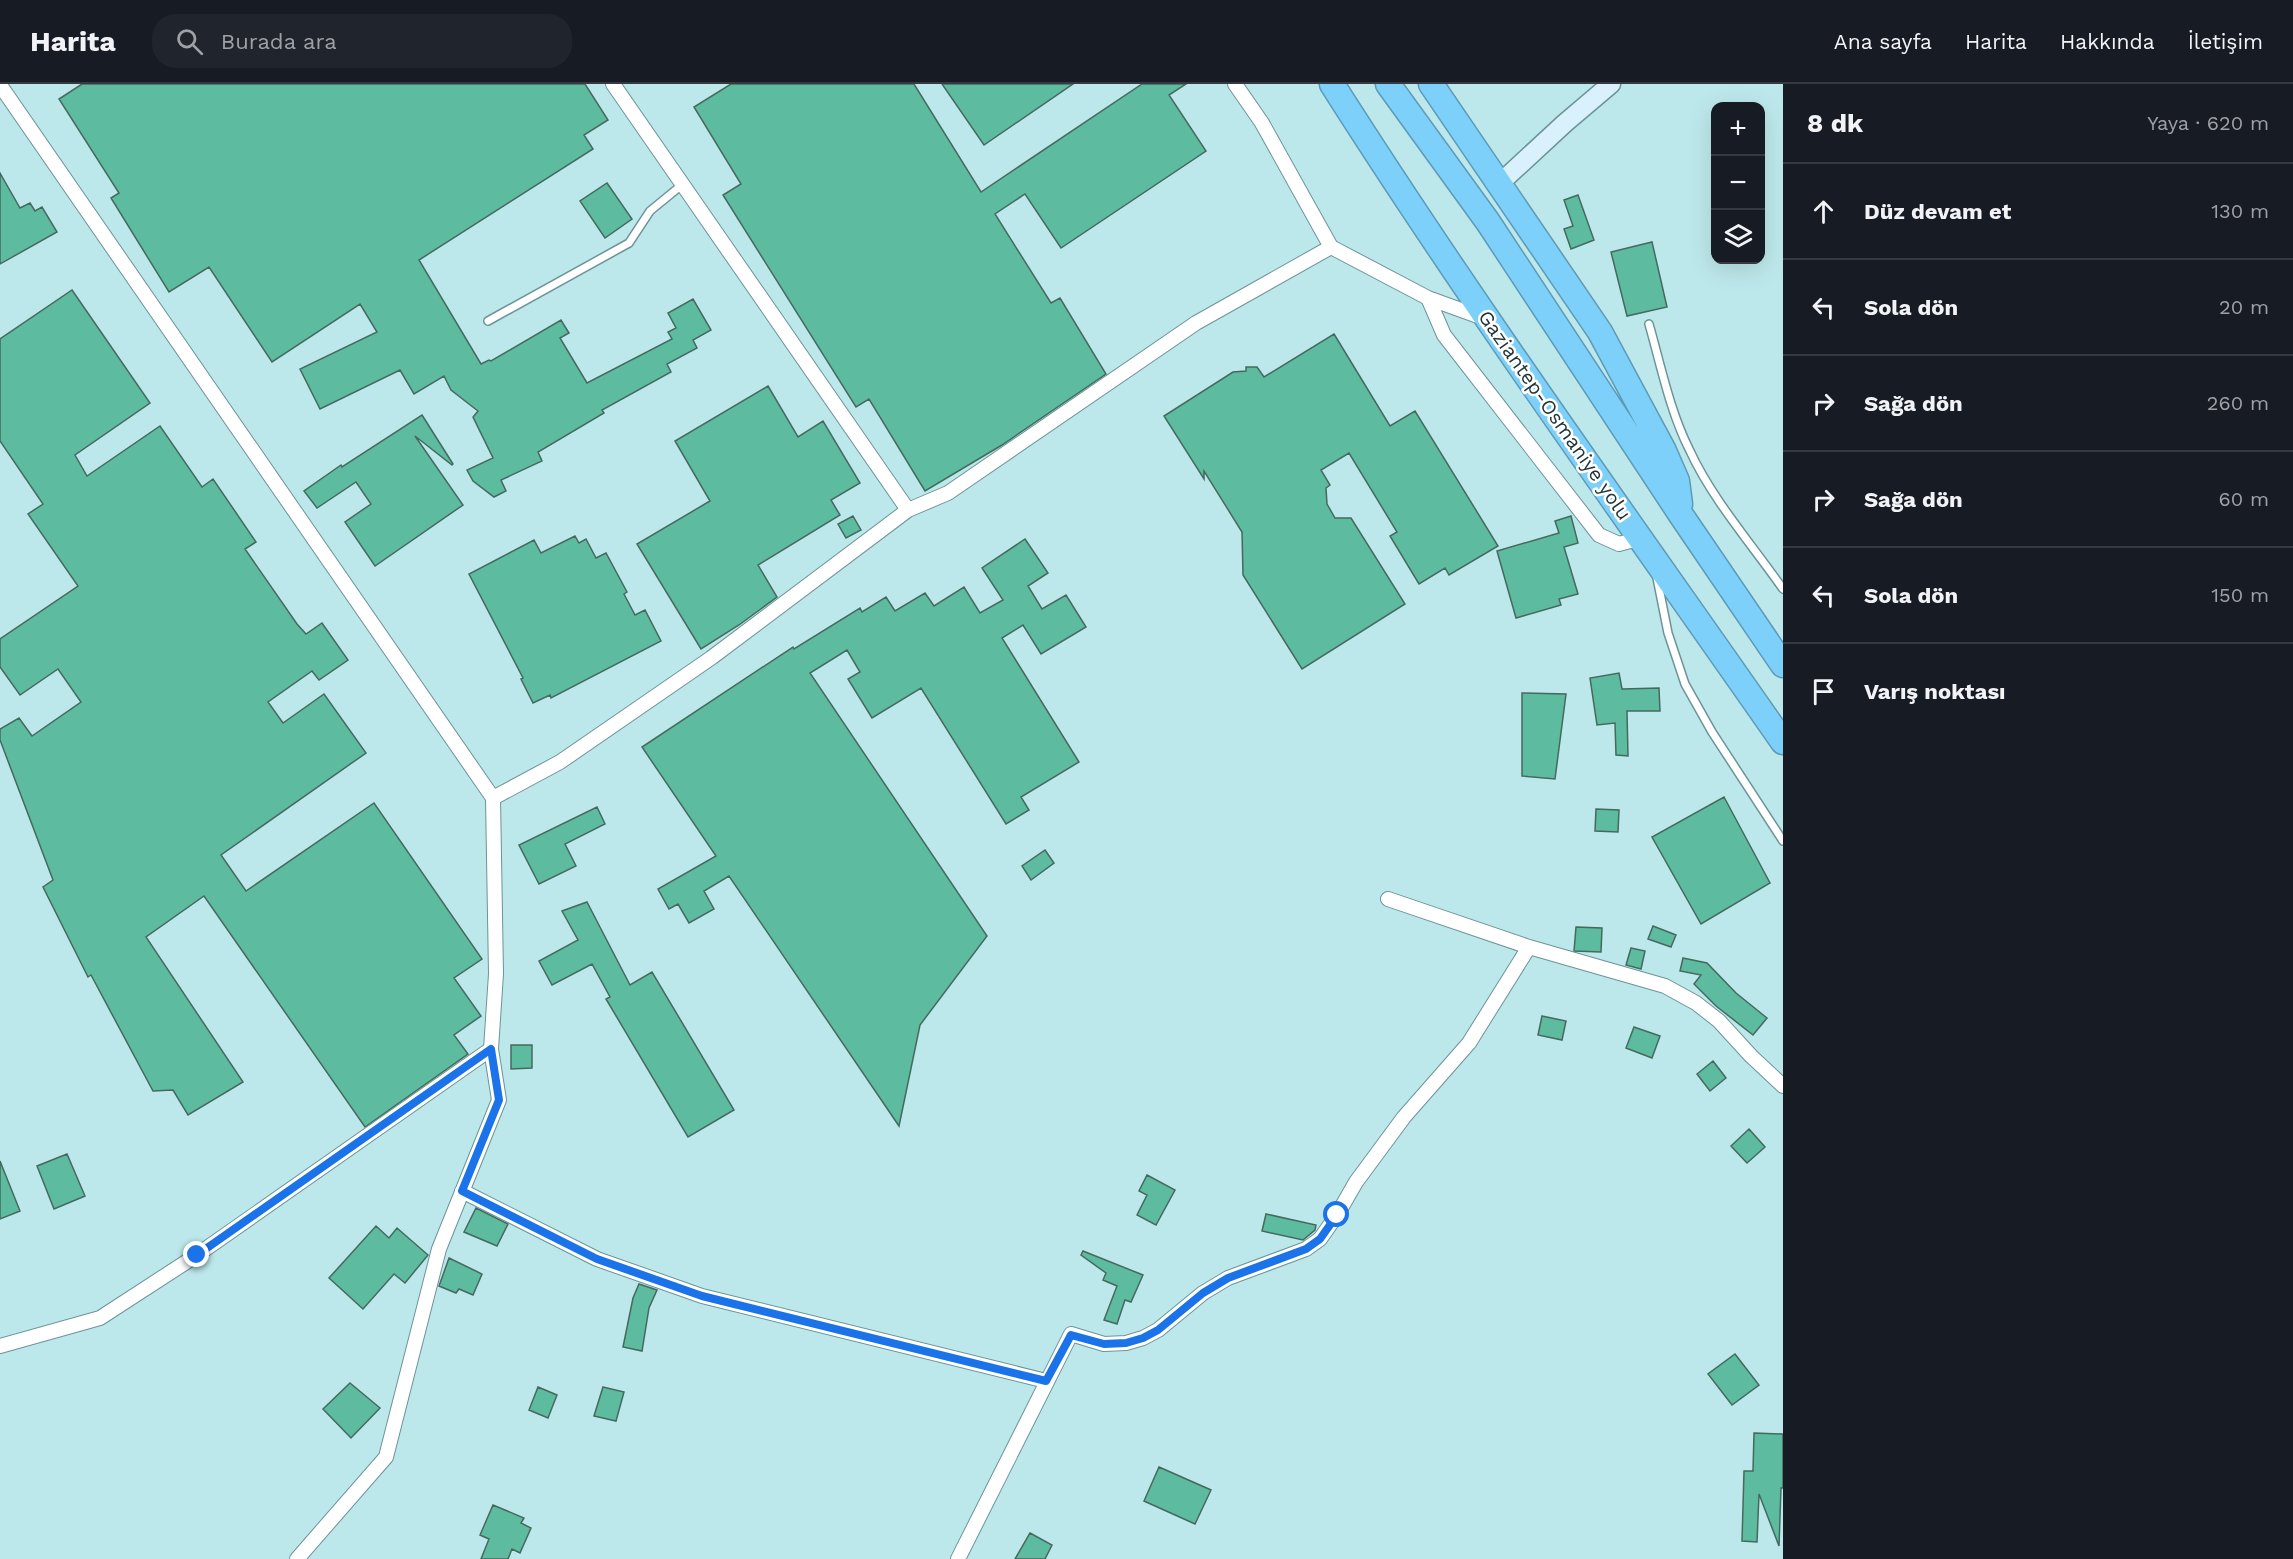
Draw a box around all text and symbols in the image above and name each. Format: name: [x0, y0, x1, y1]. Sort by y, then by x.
search box: [152, 14, 572, 68]
text: Harita: [30, 25, 116, 58]
icon: search: [173, 25, 206, 58]
text: Burada ara: [221, 29, 337, 54]
text: Ana sayfa: [1834, 29, 1932, 54]
text: Harita: [1965, 29, 2027, 54]
text: Hakkında: [2060, 29, 2155, 54]
text: İletişim: [2188, 29, 2263, 54]
map controls: [1711, 102, 1765, 264]
button: +: [1711, 102, 1765, 156]
text: 8 dk: [1807, 108, 1863, 138]
text: Yaya · 620 m: [2147, 111, 2269, 135]
button: −: [1711, 156, 1765, 210]
icon: ahead: [1807, 195, 1840, 228]
text: Düz devam et: [1864, 199, 2011, 224]
text: 130 m: [2211, 199, 2269, 223]
button: layers: [1711, 210, 1765, 264]
icon: left: [1807, 291, 1840, 324]
text: Sola dön: [1864, 295, 1958, 320]
text: 20 m: [2219, 295, 2269, 319]
street label: Gaziantep-Osmaniye yolu: [1473, 305, 1637, 525]
icon: right: [1807, 387, 1840, 420]
text: Sağa dön: [1864, 391, 1963, 416]
text: 260 m: [2207, 391, 2269, 415]
icon: right: [1807, 483, 1840, 516]
text: Sağa dön: [1864, 487, 1963, 512]
text: 60 m: [2219, 487, 2269, 511]
icon: left: [1807, 579, 1840, 612]
text: Sola dön: [1864, 583, 1958, 608]
text: 150 m: [2211, 583, 2269, 607]
icon: arrive: [1807, 675, 1840, 708]
text: Varış noktası: [1864, 679, 2006, 704]
route start: [1323, 1201, 1349, 1227]
route end: [183, 1241, 209, 1267]

